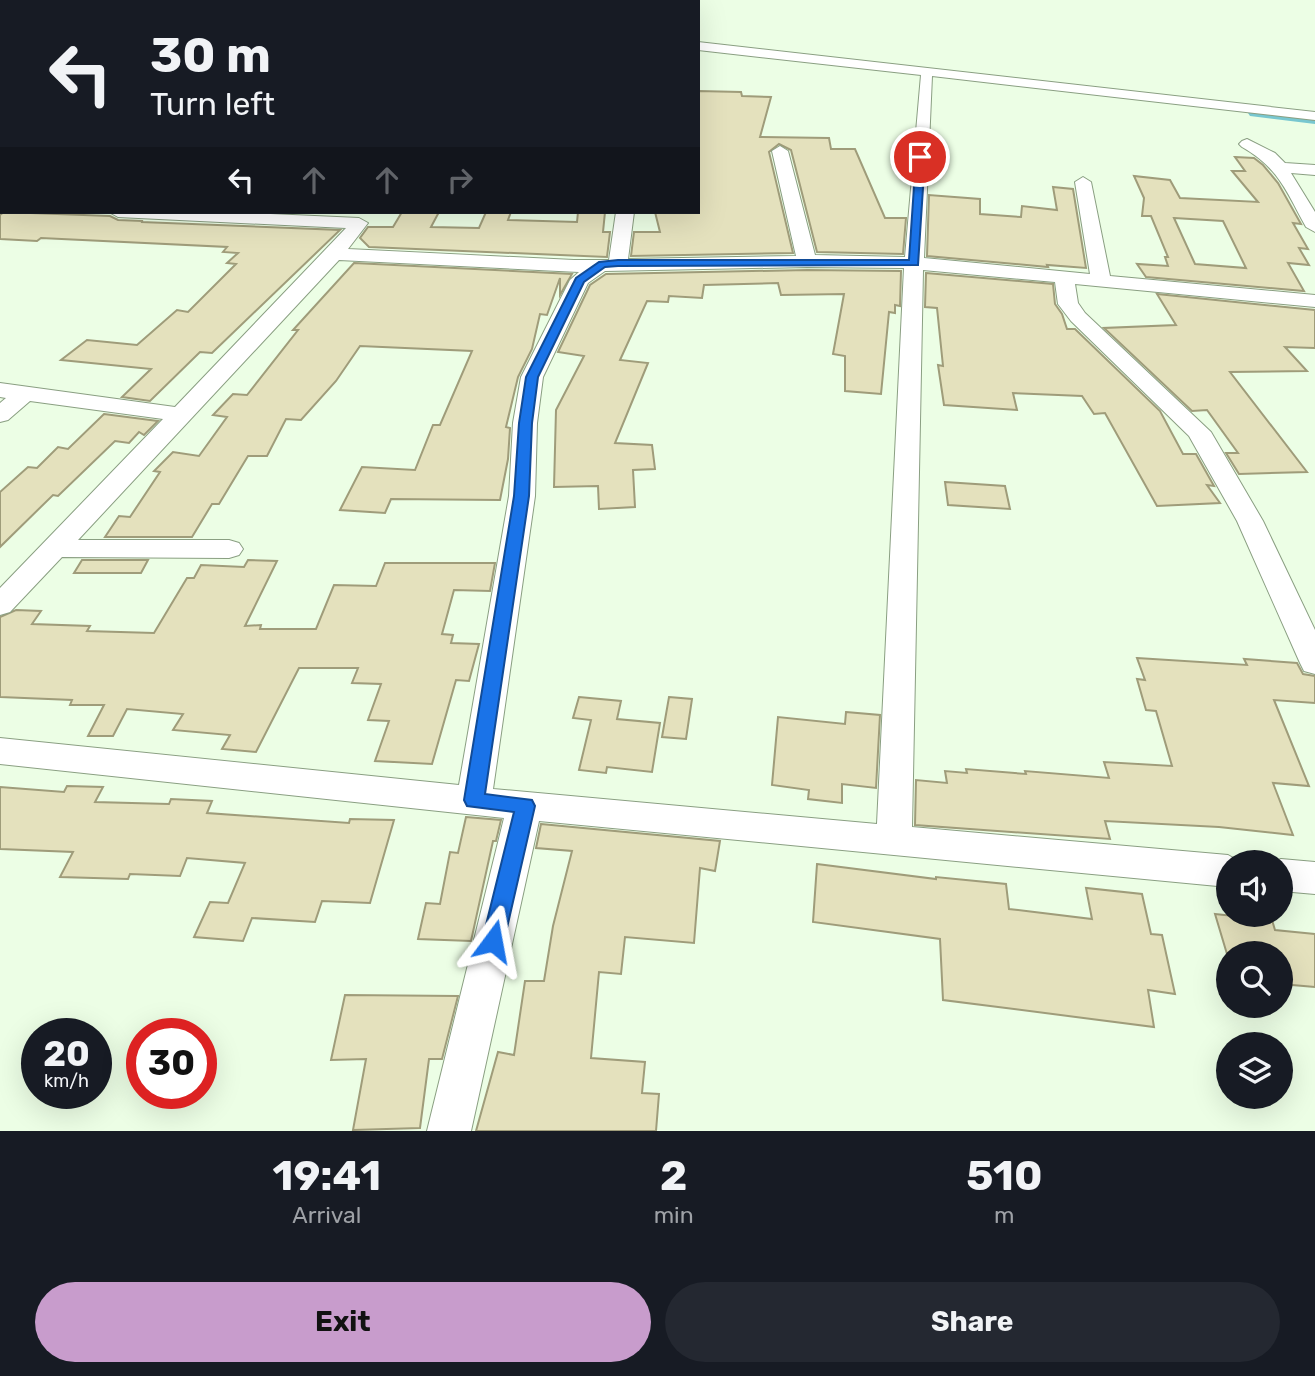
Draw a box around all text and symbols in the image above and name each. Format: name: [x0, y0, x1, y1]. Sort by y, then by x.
text: 30 m: [150, 26, 271, 84]
icon: left: [35, 28, 126, 119]
text: Turn left: [150, 85, 275, 123]
pin: [890, 127, 950, 187]
icon: arrive: [901, 138, 939, 176]
icon: left: [222, 161, 260, 199]
icon: ahead: [295, 161, 333, 199]
icon: ahead: [368, 161, 406, 199]
icon: right: [441, 161, 479, 199]
map controls: [1216, 850, 1293, 1109]
button: sound: [1216, 850, 1293, 927]
position arrow: [456, 904, 530, 978]
button: search: [1216, 941, 1293, 1018]
speed limit sign: 30: [126, 1018, 217, 1109]
button: layers: [1216, 1032, 1293, 1109]
text: 20: [43, 1033, 90, 1075]
text: km/h: [44, 1070, 89, 1092]
text: 19:41: [273, 1151, 381, 1201]
text: 2: [660, 1151, 687, 1201]
text: 510: [966, 1151, 1042, 1201]
text: Arrival: [292, 1201, 361, 1229]
text: min: [654, 1201, 694, 1229]
text: m: [994, 1201, 1015, 1229]
button: Exit: [35, 1282, 651, 1362]
button: Share: [665, 1282, 1280, 1362]

